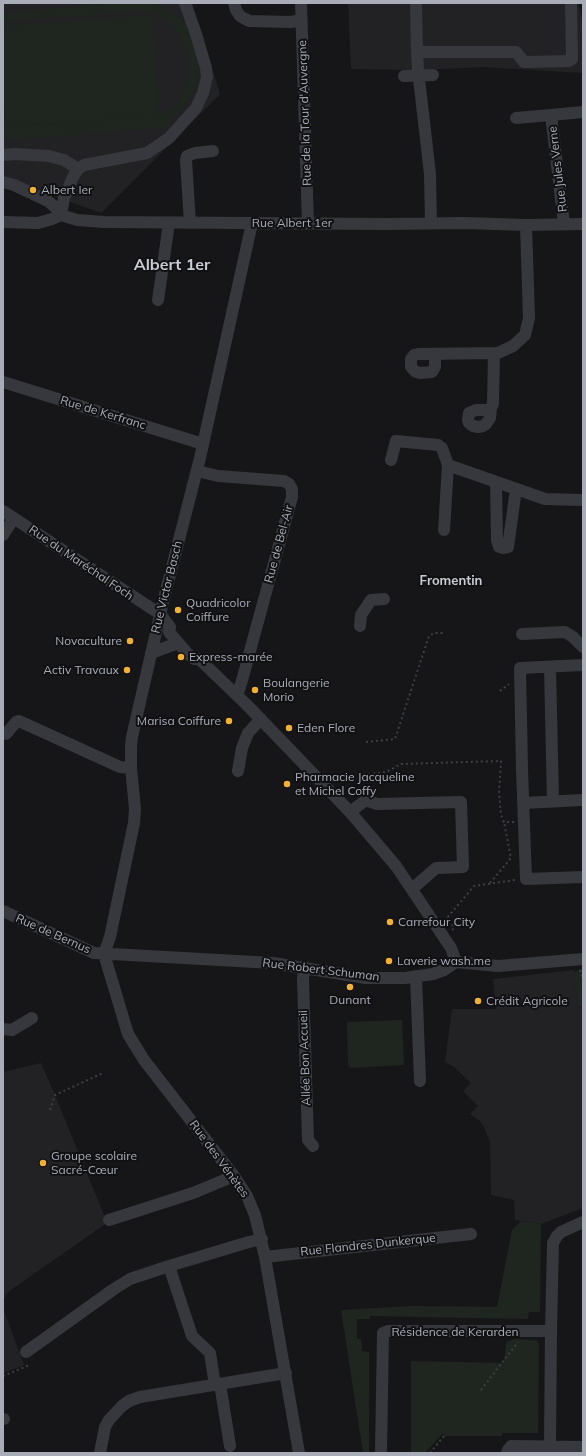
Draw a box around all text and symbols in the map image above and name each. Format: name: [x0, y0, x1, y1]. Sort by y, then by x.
street label: Rue de la Tour d'Auvergne: [295, 40, 315, 186]
street label: Rue Jules Verne: [546, 125, 570, 213]
place label: Albert Ier: [41, 183, 92, 197]
marker: Albert Ier: [28, 185, 38, 195]
street label: Rue Albert 1er: [252, 216, 332, 230]
district label: Albert 1er: [134, 255, 210, 275]
street label: Rue de Kerfranc: [58, 393, 148, 433]
street label: Rue de Bel-Air: [262, 503, 296, 585]
street label: Rue du Maréchal Foch: [26, 523, 136, 603]
street label: Rue Victor Basch: [149, 539, 185, 635]
district label: Fromentin: [420, 573, 482, 589]
place label: Quadricolor Coiffure: [186, 596, 251, 624]
marker: Quadricolor Coiffure: [173, 605, 183, 615]
place label: Novaculture: [55, 634, 122, 648]
marker: Novaculture: [125, 636, 135, 646]
place label: Express-marée: [189, 650, 273, 664]
marker: Express-marée: [176, 652, 186, 662]
place label: Activ Travaux: [43, 663, 119, 677]
marker: Activ Travaux: [122, 665, 132, 675]
place label: Boulangerie Morio: [263, 676, 330, 704]
marker: Boulangerie Morio: [250, 685, 260, 695]
place label: Marisa Coiffure: [137, 714, 221, 728]
marker: Marisa Coiffure: [224, 716, 234, 726]
place label: Eden Flore: [297, 721, 355, 735]
marker: Eden Flore: [284, 723, 294, 733]
place label: Pharmacie Jacqueline et Michel Coffy: [295, 770, 414, 798]
marker: Pharmacie Jacqueline et Michel Coffy: [282, 779, 292, 789]
street label: Rue de Bernus: [13, 911, 93, 957]
place label: Carrefour City: [398, 915, 475, 929]
marker: Carrefour City: [385, 917, 395, 927]
place label: Laverie wash.me: [397, 954, 491, 968]
street label: Rue Robert Schuman: [262, 956, 380, 984]
marker: Laverie wash.me: [384, 956, 394, 966]
marker: Dunant: [345, 982, 355, 992]
place label: Dunant: [329, 993, 371, 1007]
place label: Crédit Agricole: [486, 994, 568, 1008]
marker: Crédit Agricole: [473, 996, 483, 1006]
street label: Allée Bon Accueil: [296, 1010, 314, 1106]
street label: Rue des Vénètes: [186, 1118, 252, 1200]
place label: Groupe scolaire Sacré-Cœur: [51, 1149, 137, 1177]
marker: Groupe scolaire Sacré-Cœur: [38, 1158, 48, 1168]
street label: Rue Flandres Dunkerque: [300, 1231, 436, 1259]
street label: Résidence de Kerarden: [391, 1325, 519, 1339]

